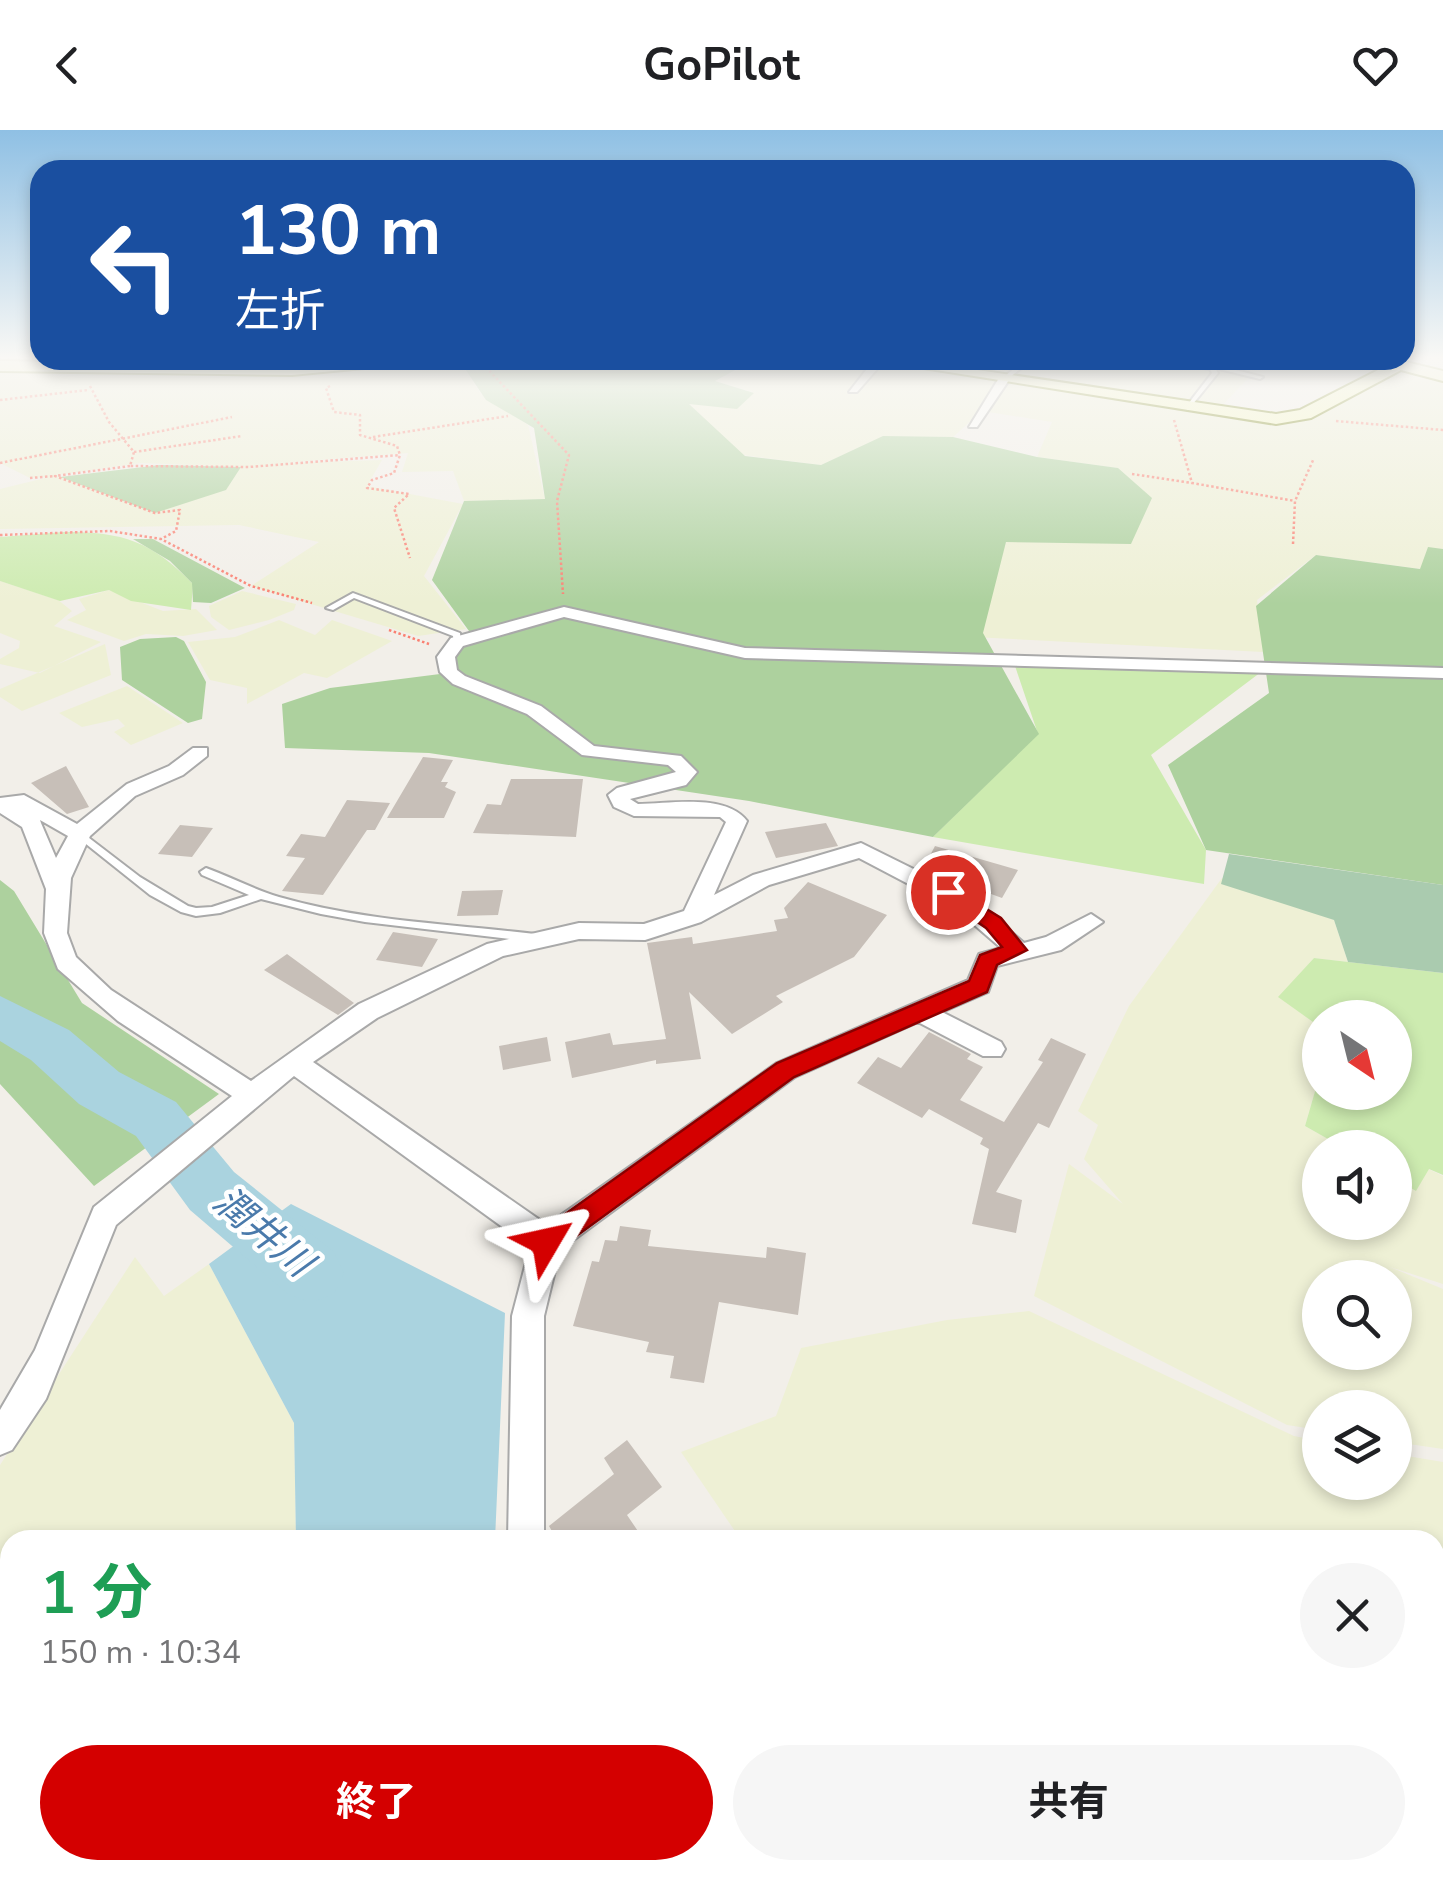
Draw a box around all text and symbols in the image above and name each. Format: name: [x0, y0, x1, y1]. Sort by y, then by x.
text: GoPilot: [643, 35, 800, 96]
icon: back: [40, 38, 95, 93]
icon: heart: [1348, 38, 1403, 93]
text: 130 m: [235, 183, 441, 279]
icon: left: [70, 200, 200, 330]
text: 左折: [235, 281, 325, 342]
pin: [906, 850, 991, 935]
icon: arrive: [921, 865, 976, 920]
north arrow: [1302, 1000, 1412, 1110]
map controls: [1302, 1000, 1412, 1500]
button: sound: [1302, 1130, 1412, 1240]
water label: 潤井川: [203, 1176, 326, 1291]
position arrow: [494, 1190, 598, 1294]
button: search: [1302, 1260, 1412, 1370]
button: layers: [1302, 1390, 1412, 1500]
text: 1 分: [40, 1552, 152, 1634]
button: close: [1300, 1563, 1405, 1668]
text: 150 m · 10:34: [40, 1631, 241, 1674]
button: 終了: [40, 1745, 713, 1860]
button: 共有: [733, 1745, 1405, 1860]

